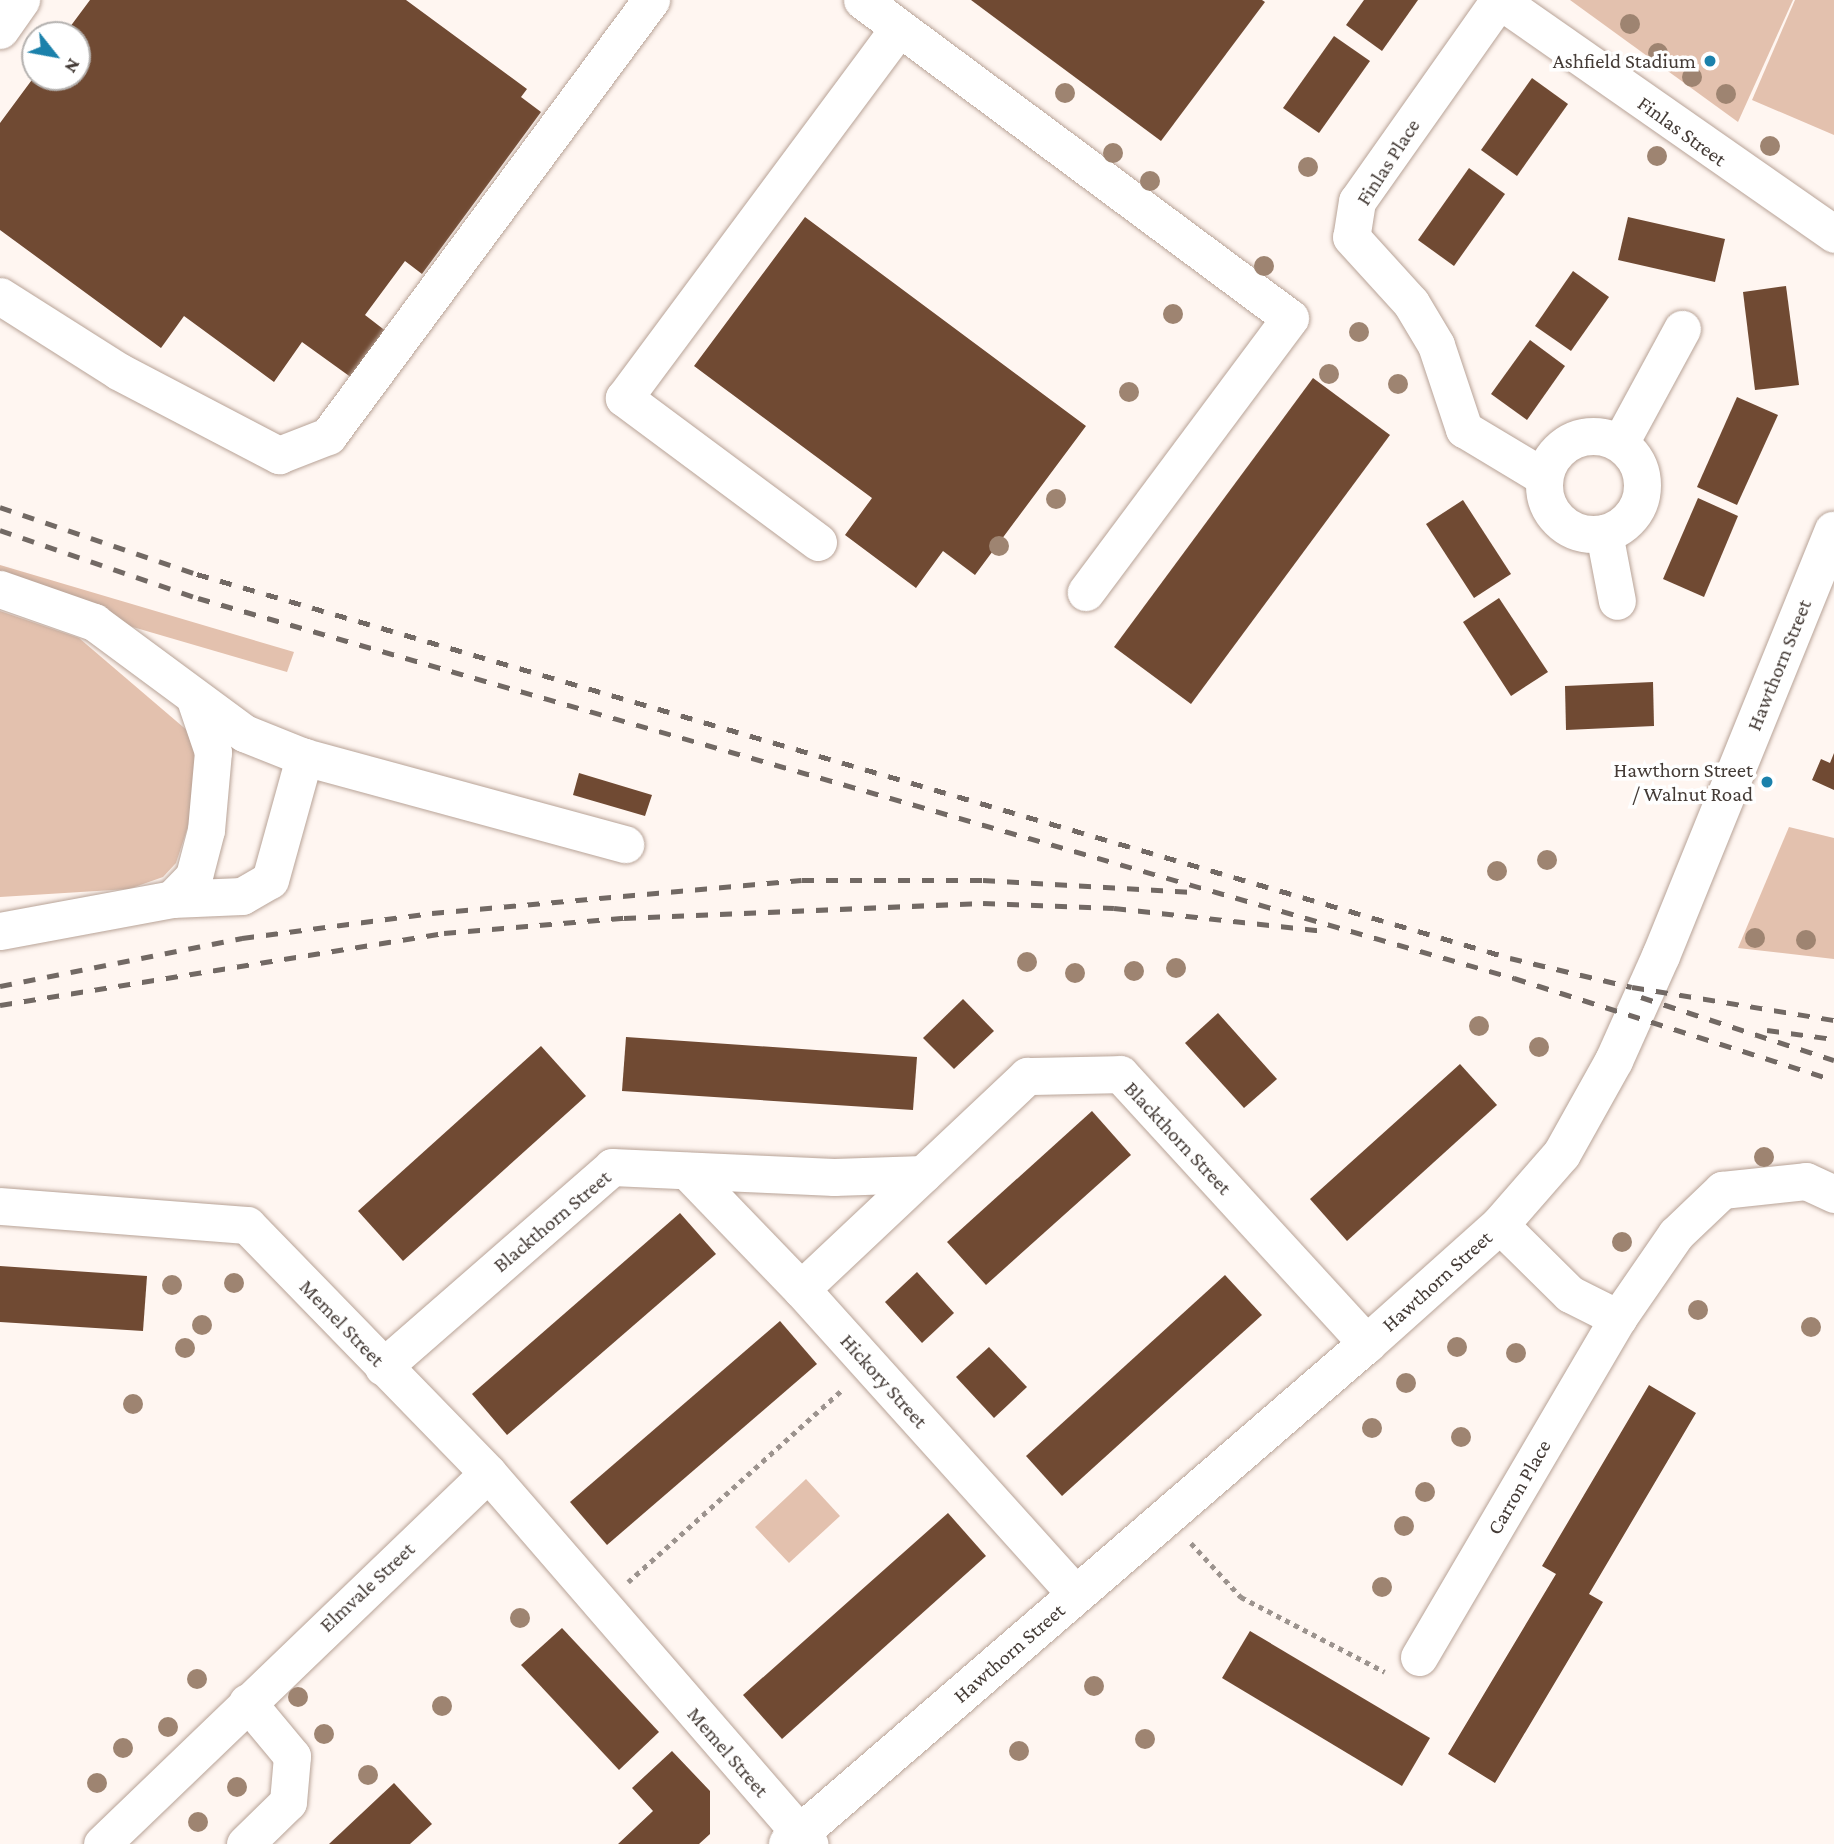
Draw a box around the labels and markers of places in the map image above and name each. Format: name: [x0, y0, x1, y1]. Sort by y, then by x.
place label: Ashfield Stadium: [1553, 48, 1696, 74]
marker: Ashfield Stadium: [1702, 53, 1718, 69]
place label: Hawthorn Street / Walnut Road: [1614, 757, 1753, 807]
marker: Hawthorn Street / Walnut Road: [1759, 774, 1775, 790]

